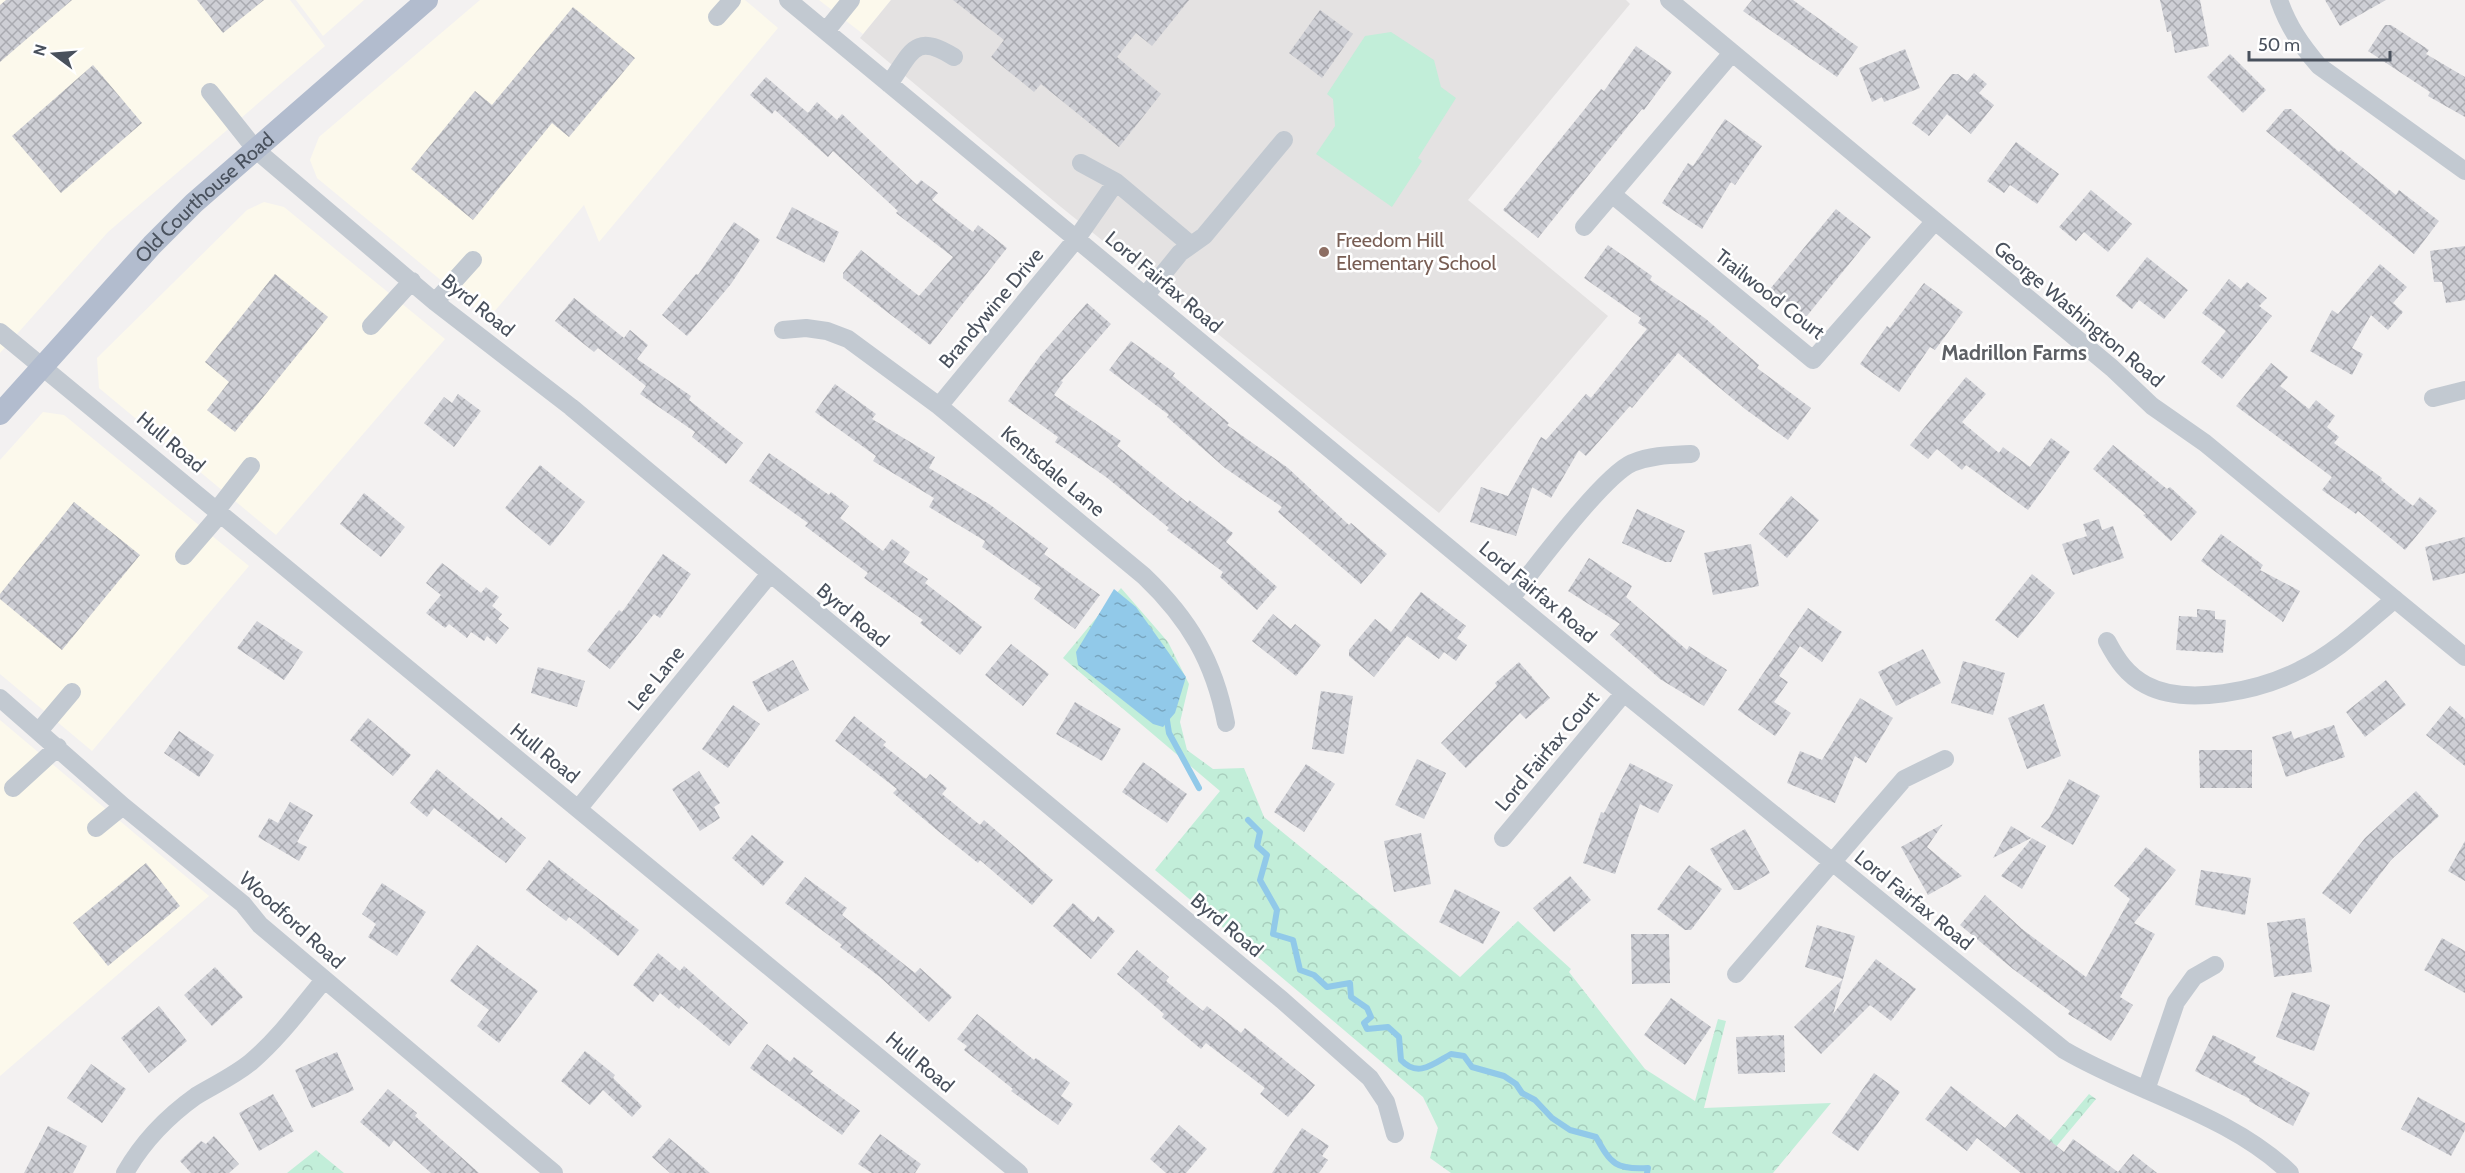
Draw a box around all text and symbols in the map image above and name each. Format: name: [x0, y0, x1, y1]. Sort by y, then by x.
north arrow: [24, 24, 84, 84]
scale bar: [2249, 24, 2390, 62]
text: 50 m: [2258, 34, 2300, 56]
text: N: [29, 42, 51, 58]
street label: Old Courthouse Road: [130, 127, 279, 268]
street label: Lord Fairfax Road: [1101, 226, 1227, 338]
place label: Freedom Hill Elementary School: [1336, 228, 1497, 275]
street label: George Washington Road: [1989, 236, 2169, 392]
street label: Brandywine Drive: [934, 243, 1048, 373]
street label: Trailwood Court: [1711, 244, 1830, 344]
marker: Freedom Hill Elementary School: [1317, 245, 1331, 259]
street label: Byrd Road: [437, 268, 519, 342]
district label: Madrillon Farms: [1941, 340, 2087, 365]
street label: Hull Road: [132, 407, 210, 477]
street label: Kentsdale Lane: [996, 421, 1110, 521]
street label: Lord Fairfax Road: [1475, 536, 1601, 648]
street label: Byrd Road: [812, 578, 894, 652]
street label: Lee Lane: [623, 641, 689, 715]
street label: Lord Fairfax Court: [1490, 686, 1604, 816]
street label: Hull Road: [506, 718, 584, 788]
street label: Lord Fairfax Road: [1850, 845, 1978, 955]
street label: Woodford Road: [234, 866, 350, 974]
street label: Byrd Road: [1186, 888, 1268, 962]
street label: Hull Road: [881, 1027, 959, 1097]

